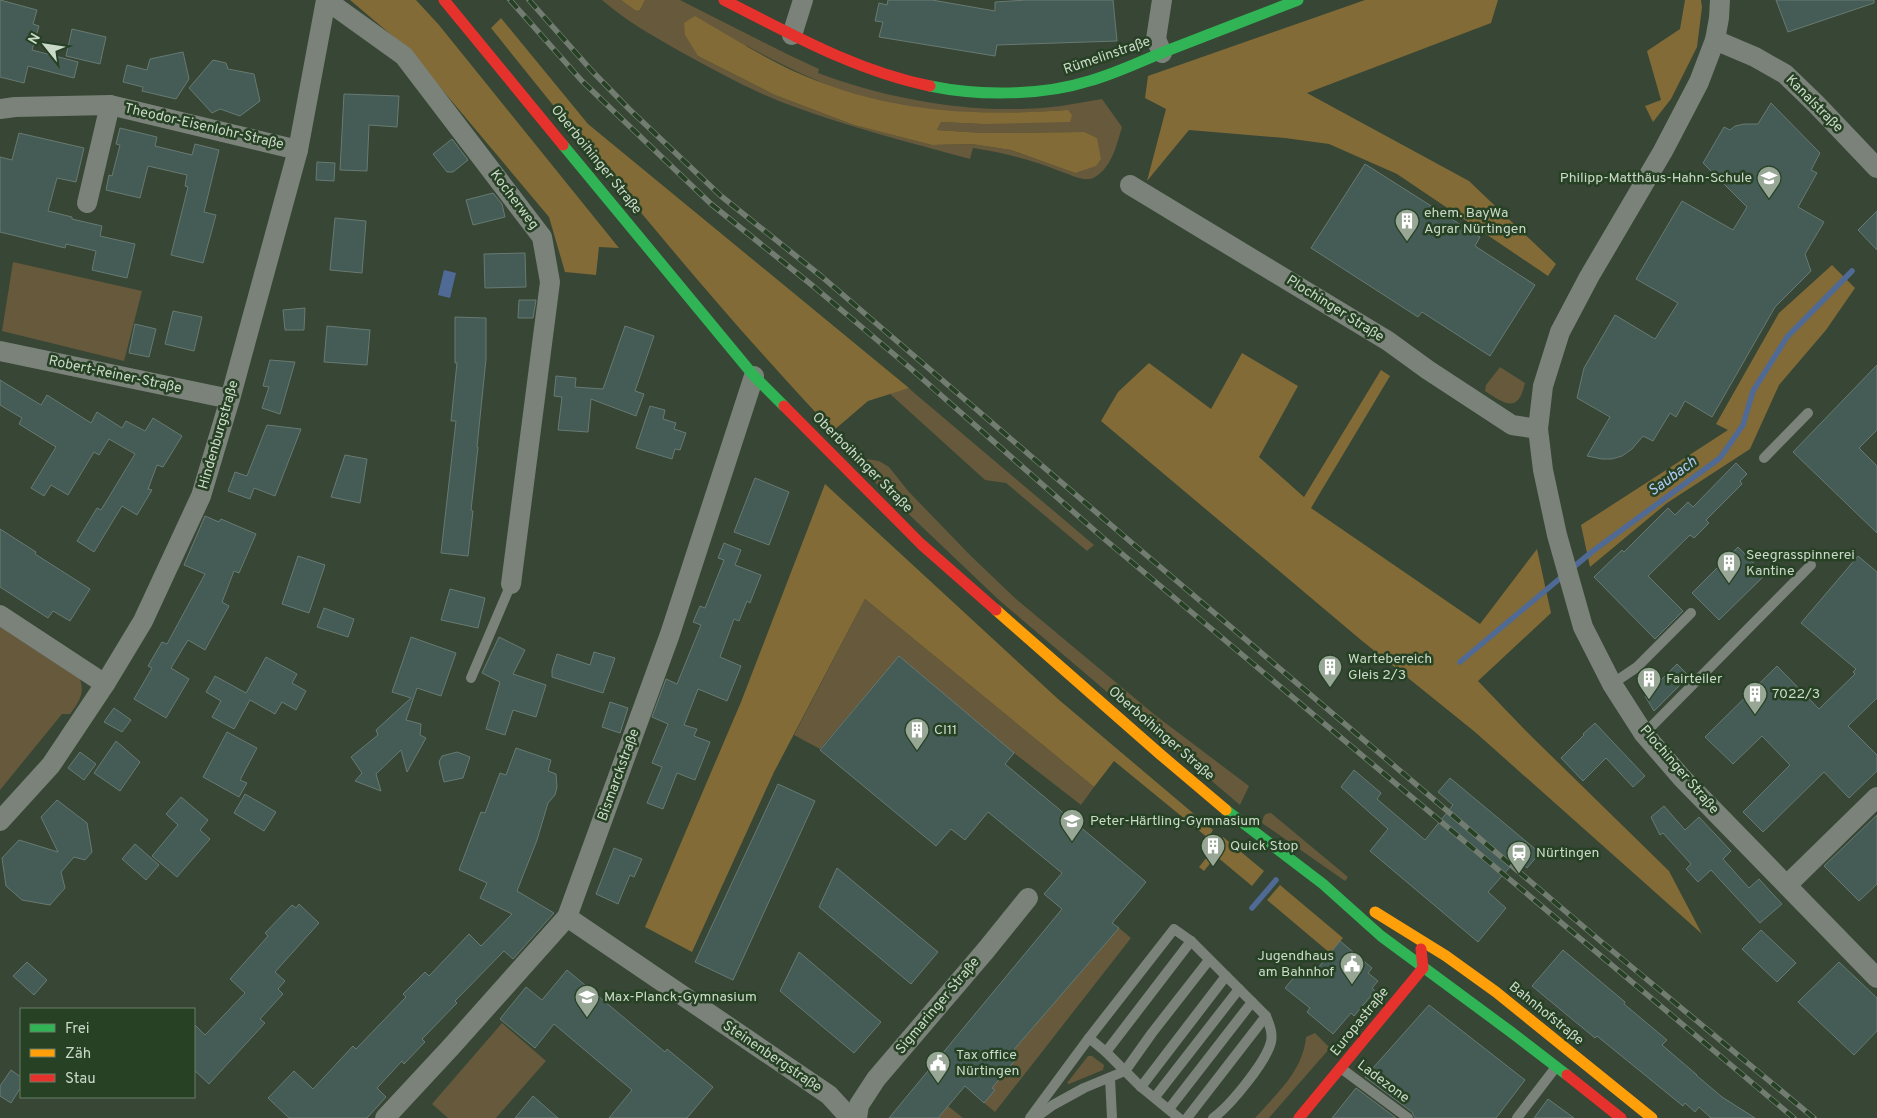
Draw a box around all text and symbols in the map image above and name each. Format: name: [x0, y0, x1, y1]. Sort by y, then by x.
north arrow: [20, 20, 70, 70]
text: N: [25, 31, 45, 48]
street label: Rümelinstraße: [1061, 33, 1153, 79]
street label: Kanalstraße: [1782, 72, 1846, 136]
street label: Theodor-Eisenlohr-Straße: [123, 100, 285, 154]
street label: Oberboihinger Straße: [547, 102, 645, 218]
school or university icon: Philipp-Matthäus-Hahn-Schule: [1756, 165, 1782, 199]
street label: Kocherweg: [486, 167, 542, 233]
place label: Philipp-Matthäus-Hahn-Schule: [1560, 170, 1752, 187]
place label: ehem. BayWa Agrar Nürtingen: [1424, 205, 1526, 238]
building icon: ehem. BayWa Agrar Nürtingen: [1394, 208, 1420, 242]
street label: Plochinger Straße: [1283, 272, 1387, 346]
street label: Robert-Reiner-Straße: [47, 353, 183, 397]
street label: Hindenburgstraße: [195, 379, 243, 491]
street label: Oberboihinger Straße: [808, 409, 916, 517]
water label: Saubach: [1645, 453, 1701, 501]
place label: Seegrasspinnerei Kantine: [1746, 547, 1855, 580]
building icon: Seegrasspinnerei Kantine: [1716, 550, 1742, 584]
place label: Wartebereich Gleis 2/3: [1348, 651, 1432, 684]
building icon: Wartebereich Gleis 2/3: [1317, 654, 1343, 688]
building icon: Fairteiler: [1636, 666, 1662, 700]
place label: Fairteiler: [1666, 671, 1723, 688]
building icon: 7022/3: [1742, 681, 1768, 715]
street label: Oberboihinger Straße: [1104, 683, 1218, 785]
place label: 7022/3: [1772, 686, 1820, 703]
building icon: CI11: [904, 717, 930, 751]
place label: CI11: [934, 722, 957, 739]
street label: Plochinger Straße: [1636, 722, 1722, 818]
street label: Bismarckstraße: [594, 727, 644, 823]
school or university icon: Peter-Härtling-Gymnasium: [1059, 808, 1085, 842]
place label: Peter-Härtling-Gymnasium: [1090, 813, 1260, 830]
building icon: Quick Stop: [1200, 833, 1226, 867]
place label: Quick Stop: [1230, 838, 1299, 855]
station icon: Nürtingen: [1506, 840, 1532, 874]
place label: Nürtingen: [1536, 845, 1599, 862]
place label: Jugendhaus am Bahnhof: [1257, 948, 1334, 981]
public building icon: Jugendhaus am Bahnhof: [1339, 951, 1365, 985]
street label: Sigmaringer Straße: [892, 954, 984, 1058]
street label: Bahnhofstraße: [1505, 979, 1587, 1049]
school or university icon: Max-Planck-Gymnasium: [574, 984, 600, 1018]
street label: Europastraße: [1327, 984, 1393, 1060]
place label: Max-Planck-Gymnasium: [604, 989, 757, 1006]
legend: [20, 1008, 195, 1098]
street label: Steinenbergstraße: [719, 1018, 825, 1096]
text: Frei: [65, 1020, 90, 1039]
text: Zäh: [65, 1045, 91, 1064]
place label: Tax office Nürtingen: [956, 1047, 1019, 1080]
public building icon: Tax office Nürtingen: [925, 1050, 951, 1084]
street label: Ladezone: [1354, 1057, 1412, 1107]
text: Stau: [65, 1070, 96, 1089]

